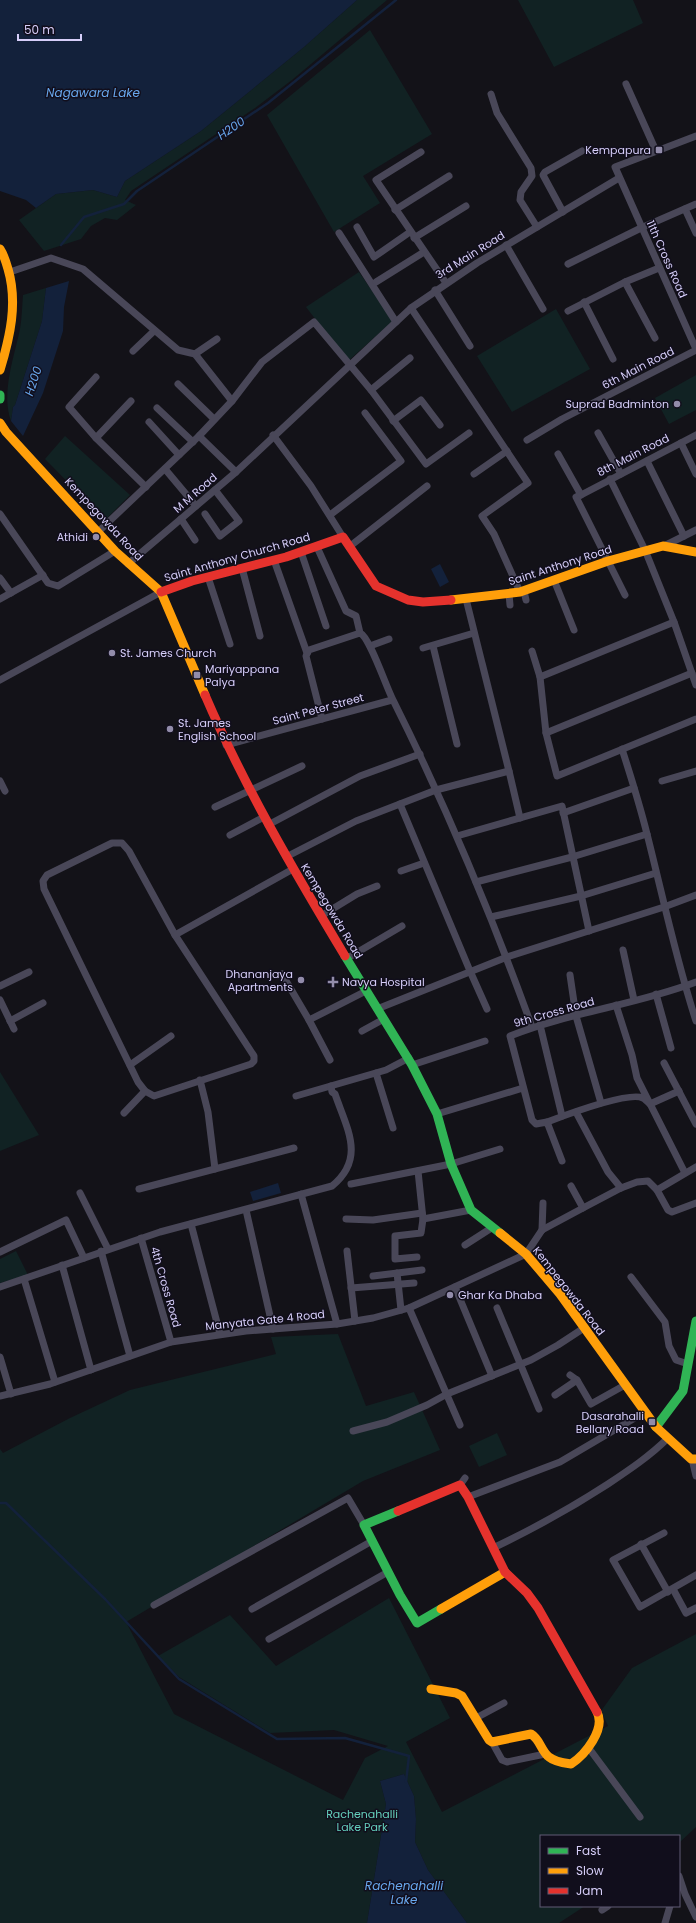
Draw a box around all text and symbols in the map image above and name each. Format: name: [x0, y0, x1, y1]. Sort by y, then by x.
scale bar: [18, 16, 81, 42]
text: 50 m: [24, 21, 55, 38]
water label: Nagawara Lake: [46, 84, 140, 101]
water label: H200: [214, 112, 249, 144]
place label: Kempapura: [585, 142, 651, 158]
marker: Kempapura: [654, 145, 664, 155]
street label: 11th Cross Road: [643, 218, 691, 300]
street label: 3rd Main Road: [432, 227, 508, 283]
street label: 6th Main Road: [599, 343, 677, 393]
water label: H200: [20, 364, 46, 398]
place label: Suprad Badminton: [565, 396, 669, 412]
marker: Suprad Badminton: [672, 399, 682, 409]
street label: 8th Main Road: [594, 430, 672, 480]
street label: M M Road: [170, 469, 220, 517]
street label: Kempegowda Road: [61, 474, 147, 564]
street label: Saint Anthony Church Road: [162, 528, 312, 586]
place label: Athidi: [57, 529, 88, 545]
marker: Athidi: [91, 532, 101, 542]
street label: Saint Anthony Road: [506, 541, 614, 589]
place label: St. James Church: [120, 645, 216, 661]
marker: St. James Church: [107, 648, 117, 658]
place label: Mariyappana Palya: [205, 661, 279, 690]
marker: Mariyappana Palya: [192, 670, 202, 680]
street label: Saint Peter Street: [271, 689, 365, 729]
place label: St. James English School: [178, 715, 256, 744]
marker: St. James English School: [165, 724, 175, 734]
street label: Kempegowda Road: [297, 860, 367, 962]
place label: Dhananjaya Apartments: [225, 966, 293, 995]
place label: Navya Hospital: [342, 974, 425, 990]
marker: Dhananjaya Apartments: [296, 975, 306, 985]
marker: Navya Hospital: [327, 976, 339, 988]
street label: 9th Cross Road: [512, 993, 596, 1031]
street label: Kempegowda Road: [529, 1243, 609, 1339]
street label: 4th Cross Road: [147, 1245, 185, 1329]
place label: Ghar Ka Dhaba: [458, 1287, 542, 1303]
marker: Ghar Ka Dhaba: [445, 1290, 455, 1300]
street label: Manyata Gate 4 Road: [204, 1306, 326, 1334]
place label: Dasarahalli Bellary Road: [576, 1408, 644, 1437]
marker: Dasarahalli Bellary Road: [647, 1417, 657, 1427]
park label: Rachenahalli Lake Park: [326, 1806, 398, 1835]
legend: [540, 1835, 680, 1907]
text: Fast: [576, 1842, 601, 1859]
text: Slow: [576, 1862, 604, 1879]
water label: Rachenahalli Lake: [365, 1877, 444, 1908]
text: Jam: [576, 1882, 603, 1899]

